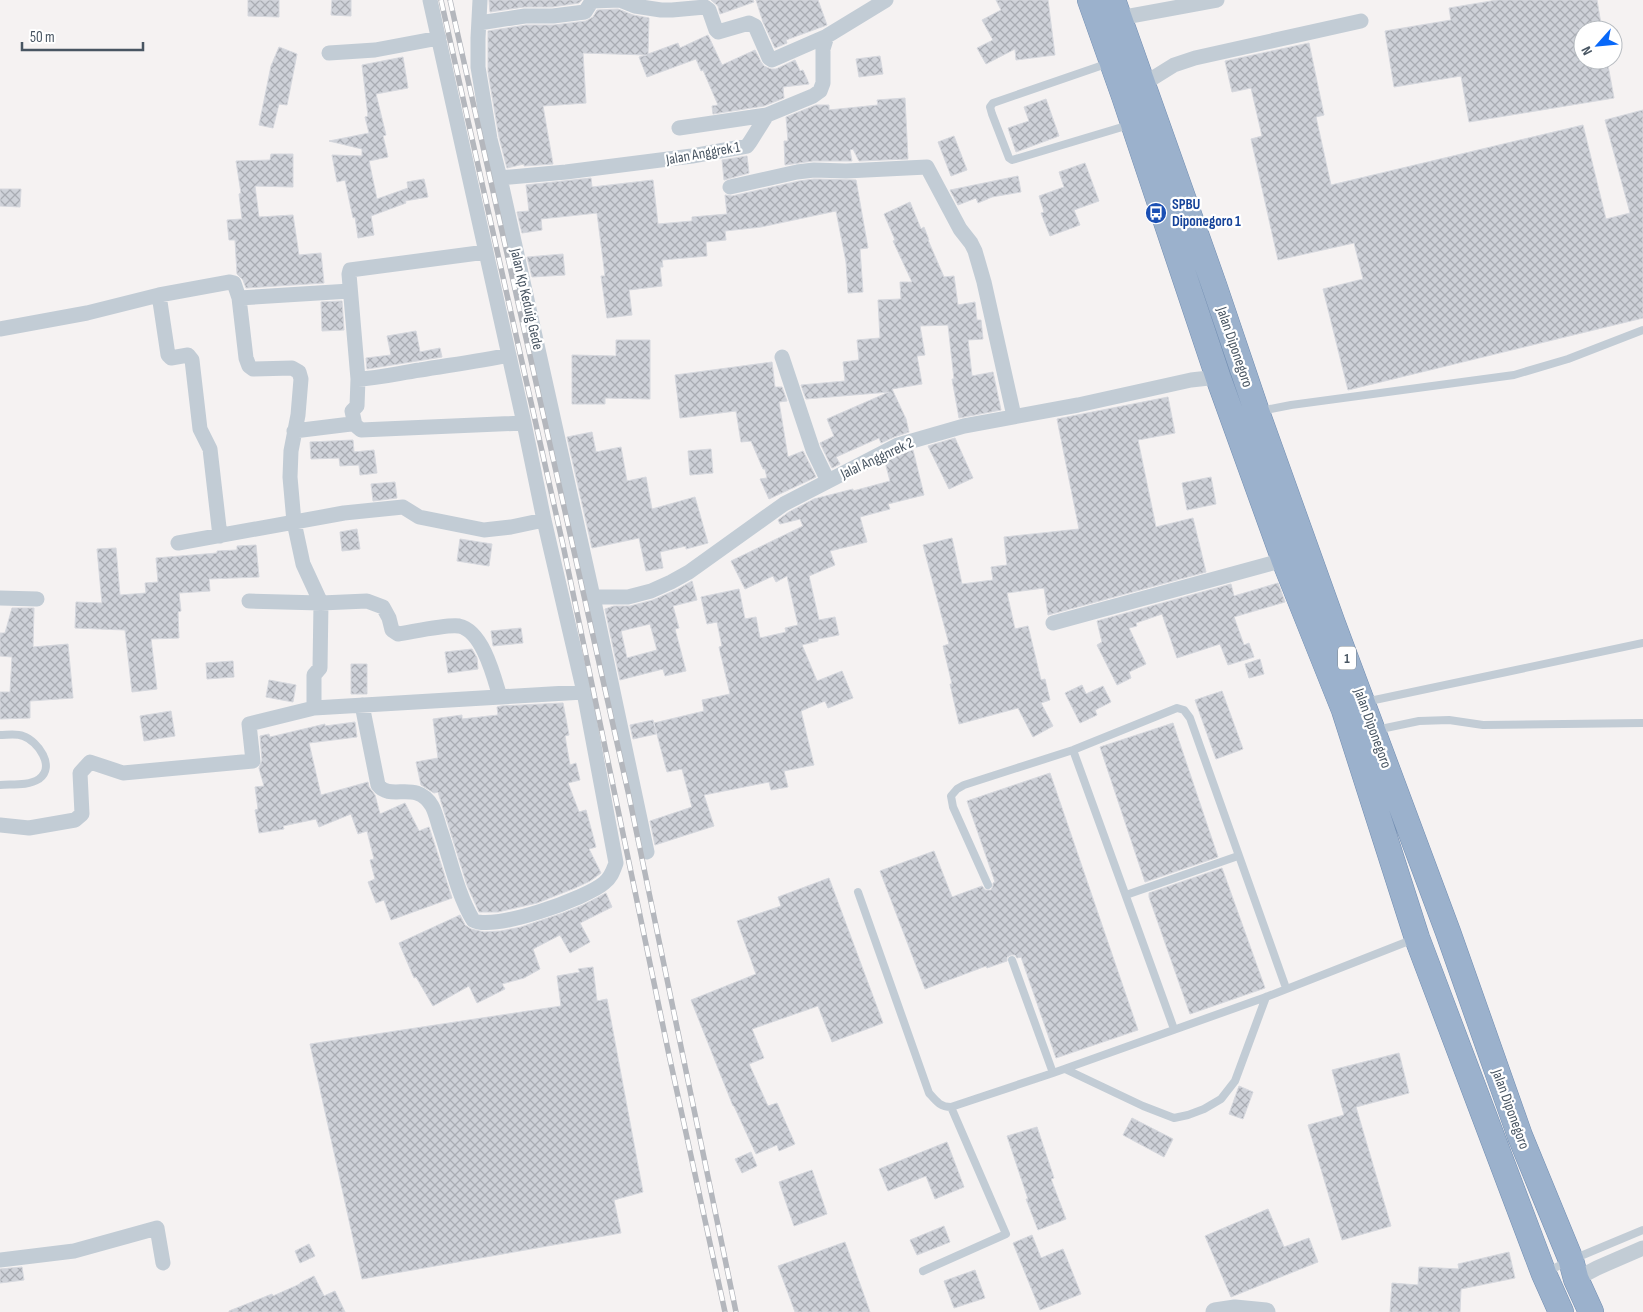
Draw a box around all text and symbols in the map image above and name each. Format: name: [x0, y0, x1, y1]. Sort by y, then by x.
scale bar: [22, 20, 144, 52]
north arrow: [1573, 20, 1623, 70]
text: 50 m: [30, 28, 55, 47]
text: N: [1578, 43, 1596, 58]
street label: Jalan Anggrek 1: [664, 138, 742, 170]
place label: SPBU Diponegoro 1: [1172, 195, 1241, 231]
bus stop icon: SPBU Diponegoro 1: [1144, 201, 1168, 225]
street label: Jalan Kp Keduig Gede: [505, 246, 547, 352]
street label: Jalan Diponegoro: [1212, 304, 1257, 390]
street label: Jalal Anggnrek 2: [837, 433, 917, 484]
road number: 1: [1338, 646, 1356, 670]
street label: Jalan Diponegoro: [1349, 685, 1396, 771]
street label: Jalan Diponegoro: [1487, 1066, 1534, 1152]

